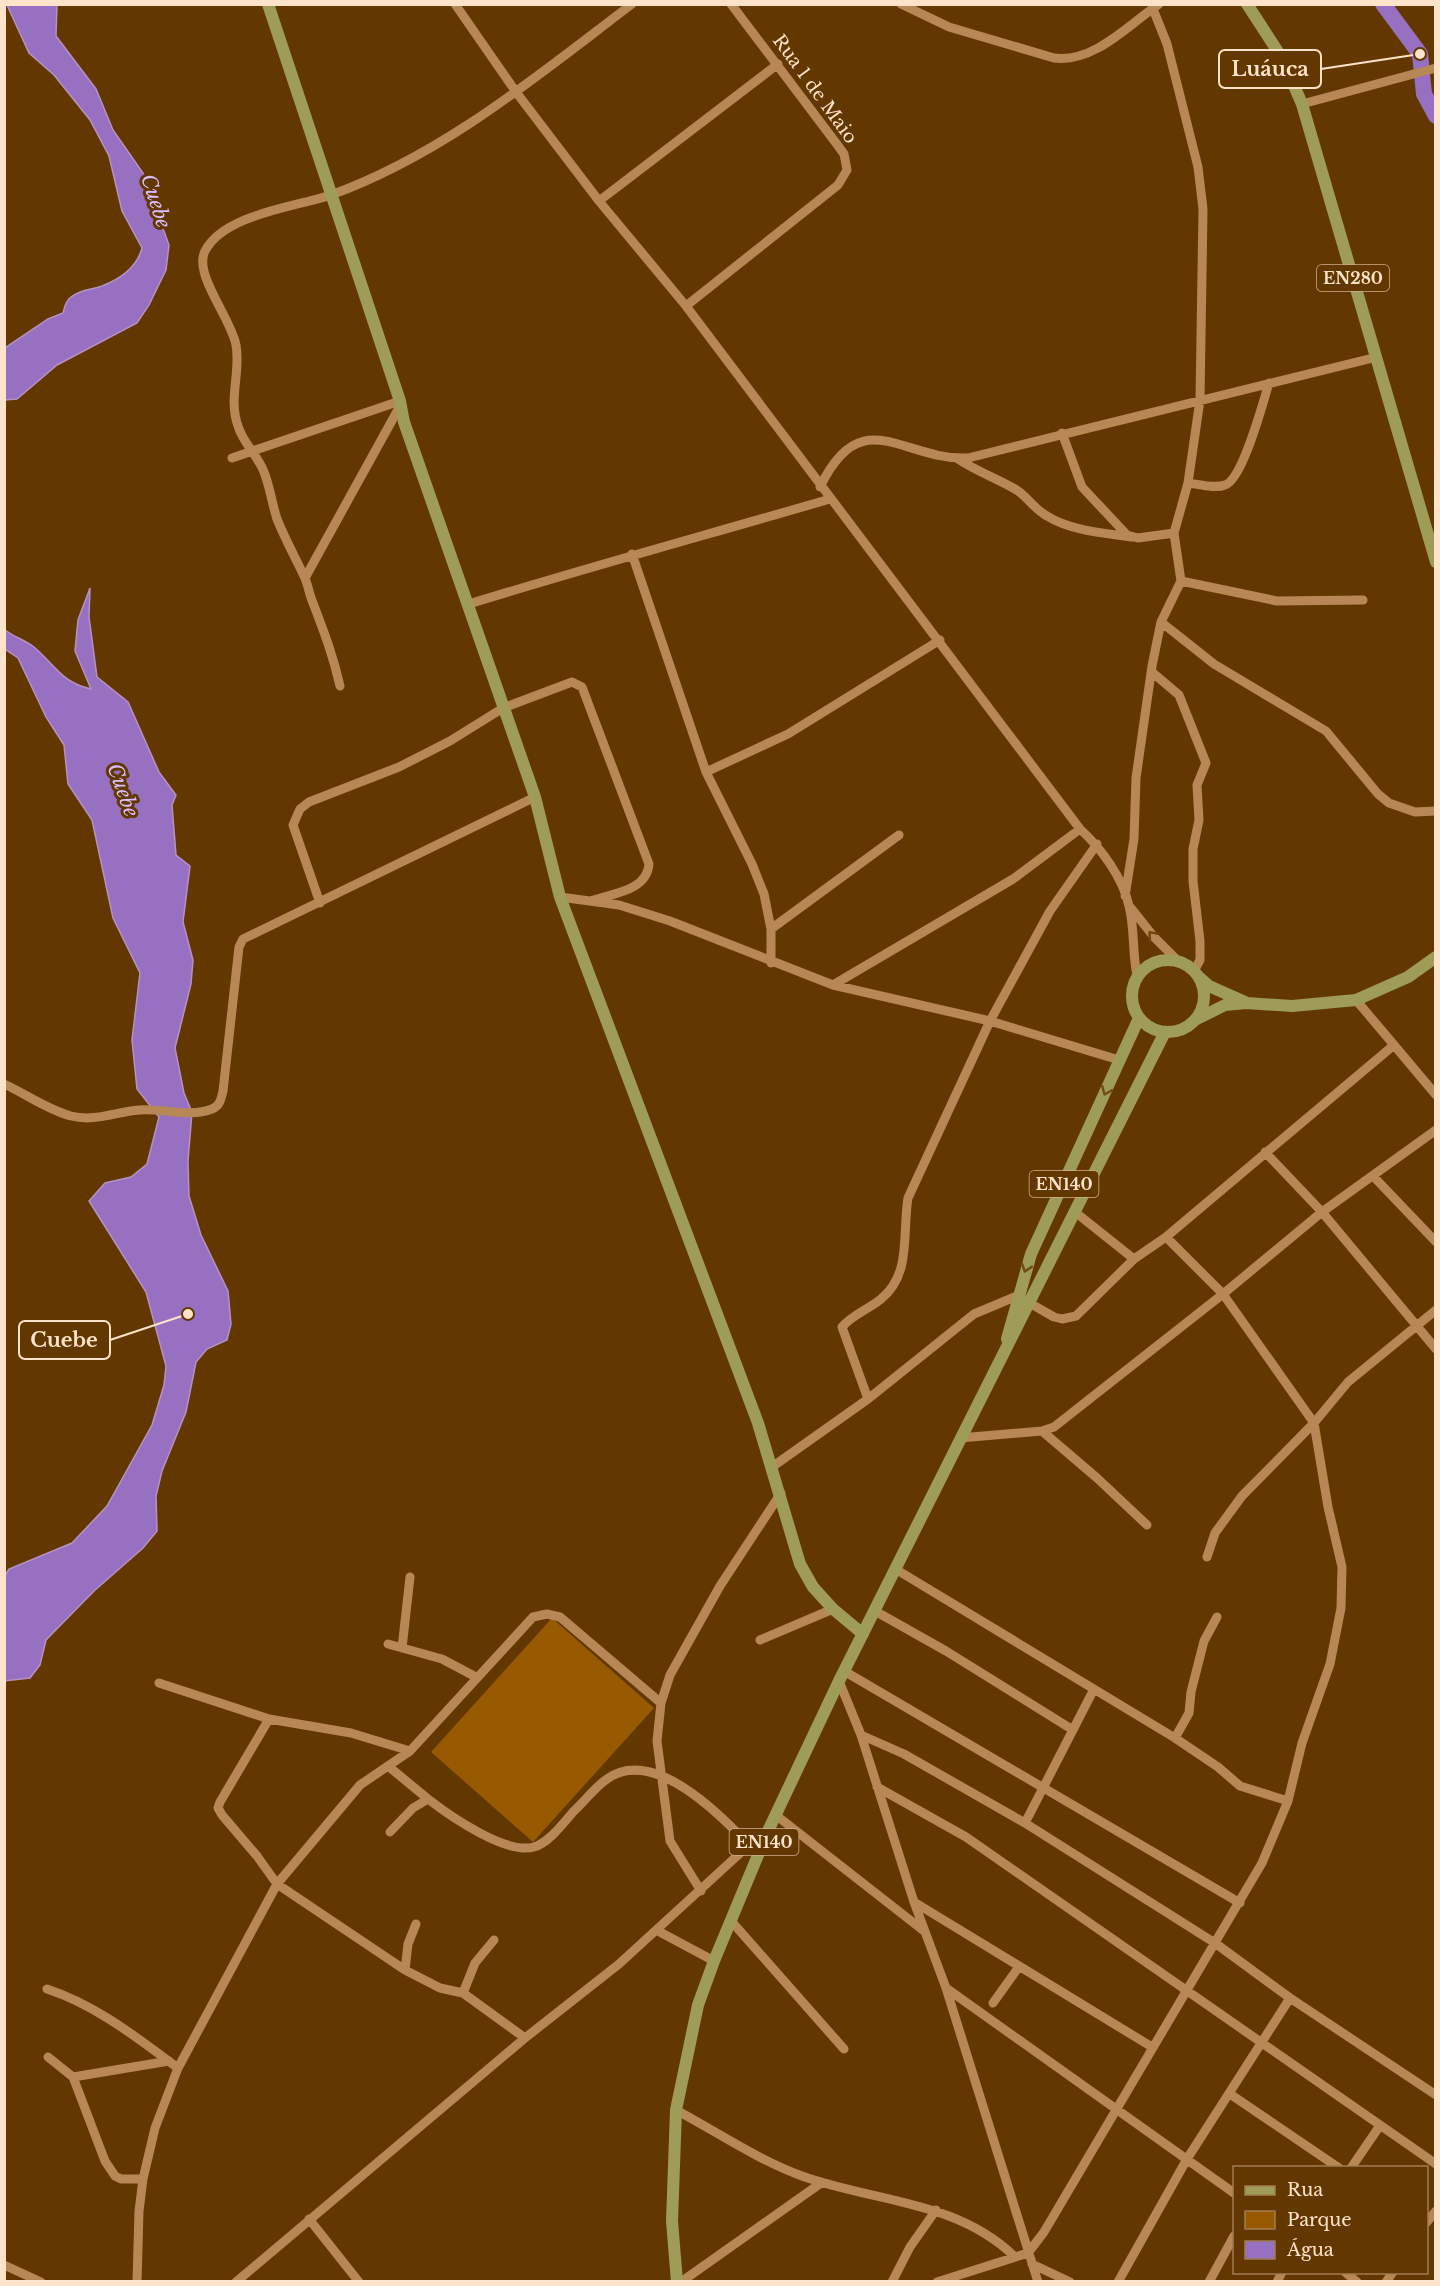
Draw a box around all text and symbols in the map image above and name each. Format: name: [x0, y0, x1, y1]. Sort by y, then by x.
street label: Rua 1 de Maio: [768, 30, 862, 148]
callout: Luáuca: [1219, 50, 1321, 88]
text: Luáuca: [1231, 57, 1309, 81]
water label: Cuebe: [136, 171, 176, 231]
road number: EN280: [1317, 265, 1389, 291]
water label: Cuebe: [102, 760, 144, 820]
one-way arrow: [1148, 931, 1159, 942]
one-way arrow: [1101, 1084, 1113, 1095]
road number: EN140: [1030, 1171, 1098, 1197]
one-way arrow: [1021, 1262, 1033, 1273]
callout: Cuebe: [19, 1321, 110, 1359]
text: Cuebe: [30, 1328, 98, 1352]
road number: EN140: [730, 1829, 798, 1855]
legend: [1233, 2166, 1428, 2274]
text: Rua: [1287, 2179, 1323, 2201]
text: Parque: [1287, 2209, 1352, 2231]
text: Água: [1286, 2238, 1334, 2261]

